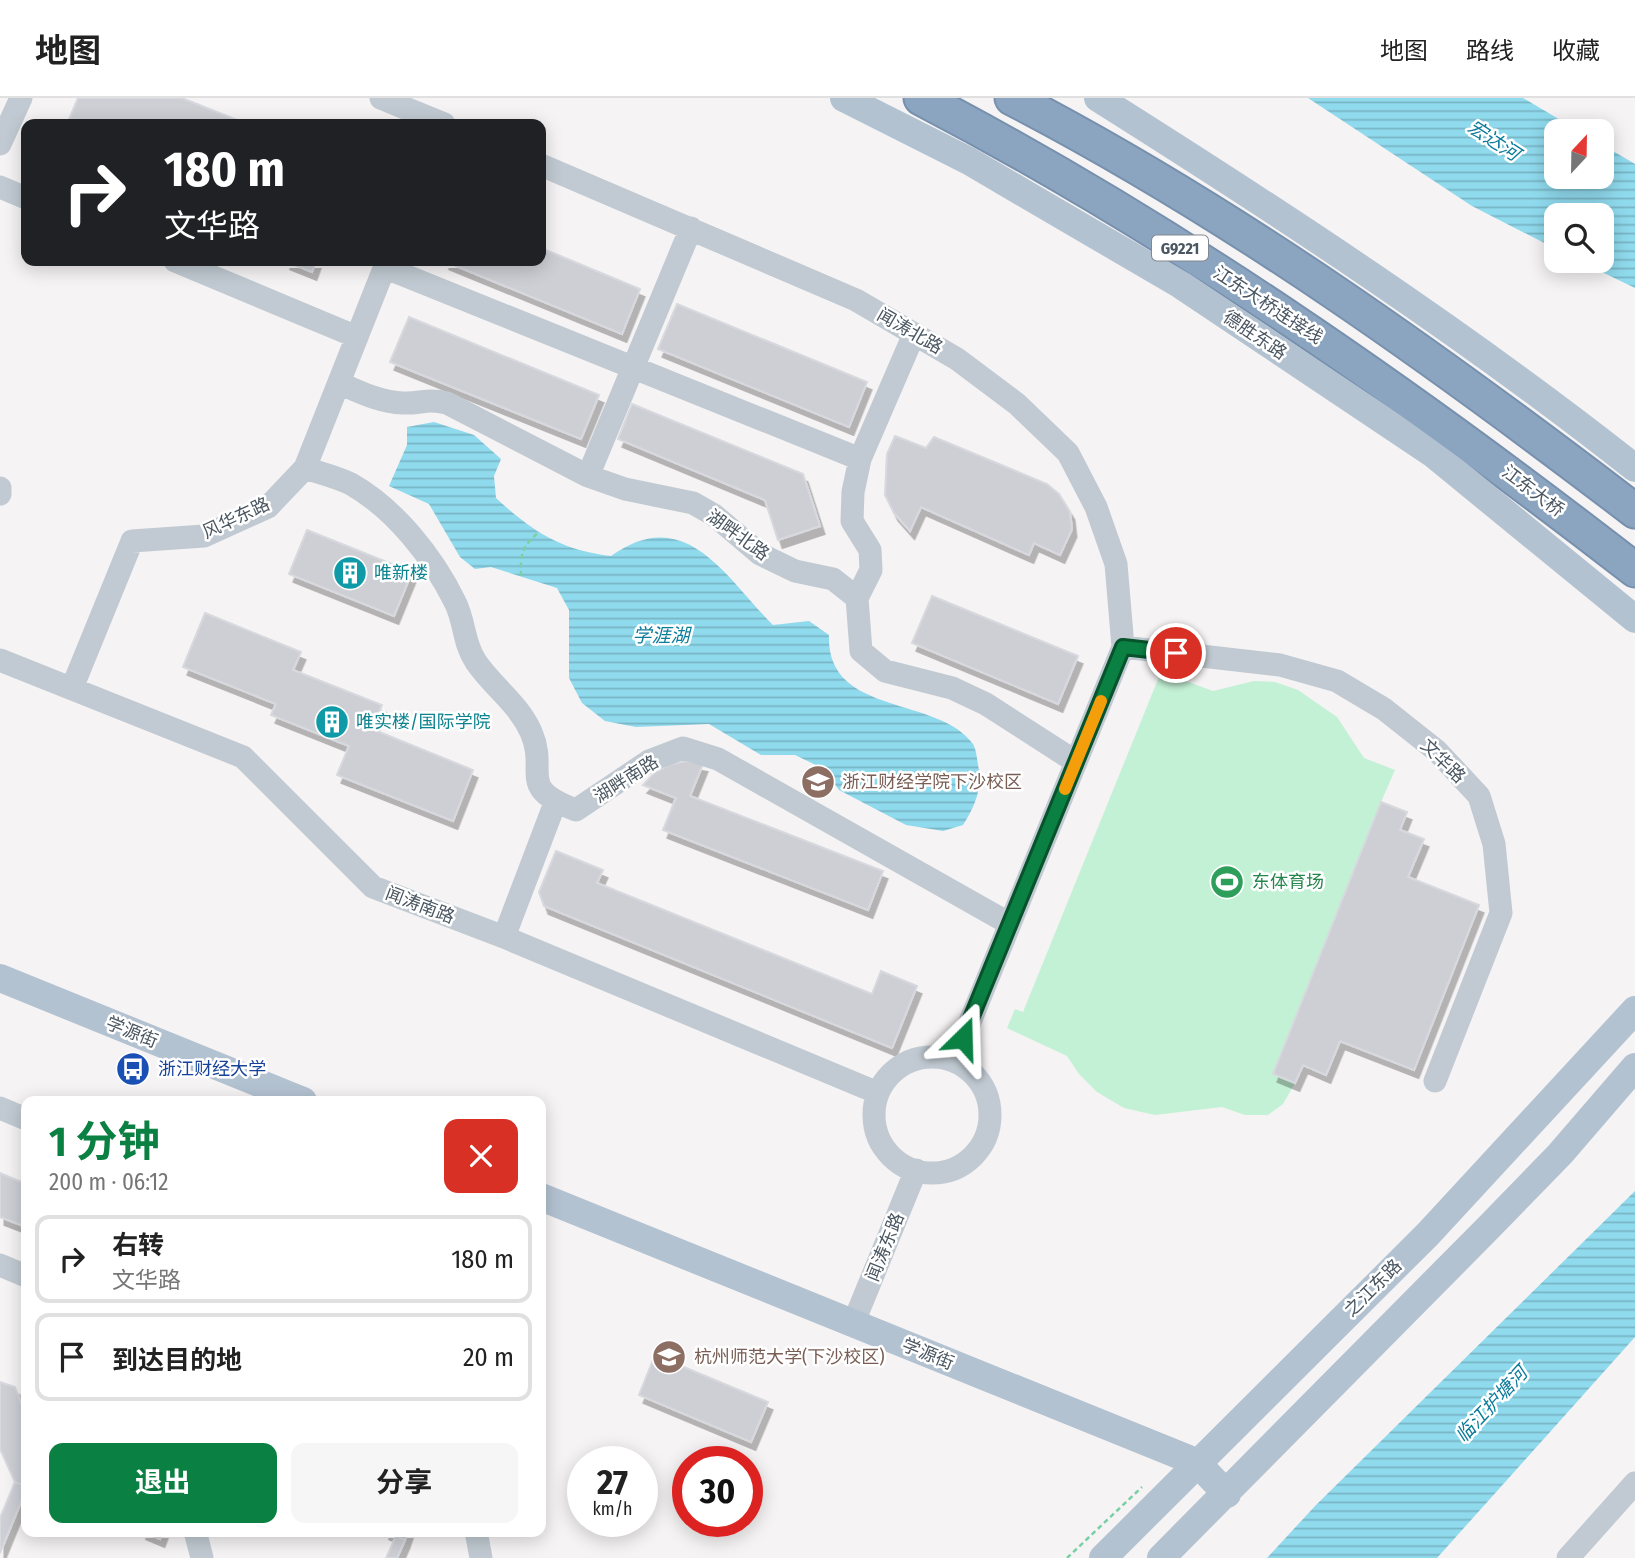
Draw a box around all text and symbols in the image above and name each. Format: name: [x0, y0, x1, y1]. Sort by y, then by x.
text: 地图: [35, 31, 101, 71]
text: 地图: [1380, 37, 1428, 65]
text: 路线: [1466, 37, 1514, 65]
text: 收藏: [1552, 37, 1600, 65]
water label: 宏达河: [1464, 115, 1527, 168]
north arrow: [1544, 119, 1614, 189]
map controls: [1544, 119, 1614, 273]
text: 180 m: [164, 140, 285, 199]
icon: right: [49, 147, 140, 238]
button: search: [1544, 203, 1614, 273]
text: 文华路: [164, 207, 260, 245]
road number: G9221: [1152, 236, 1208, 260]
street label: 江东大桥连接线: [1209, 261, 1327, 349]
street label: 闻涛北路: [873, 303, 947, 359]
street label: 德胜东路: [1219, 306, 1291, 364]
street label: 江东大桥: [1498, 461, 1568, 521]
street label: 风华东路: [199, 493, 273, 543]
street label: 湖畔北路: [702, 505, 774, 565]
building icon: 唯新楼: [331, 554, 369, 592]
place label: 唯新楼: [374, 562, 428, 584]
pin: [1146, 623, 1206, 683]
water label: 学涯湖: [632, 624, 692, 647]
icon: arrive: [1157, 634, 1195, 672]
building icon: 唯实楼/国际学院: [313, 703, 351, 741]
place label: 唯实楼/国际学院: [356, 711, 490, 733]
street label: 文华路: [1416, 734, 1470, 788]
street label: 湖畔南路: [590, 751, 662, 807]
school or university icon: 浙江财经学院下沙校区: [799, 763, 837, 801]
place label: 浙江财经学院下沙校区: [842, 771, 1022, 793]
sports icon: 东体育场: [1208, 863, 1246, 901]
place label: 东体育场: [1252, 871, 1324, 893]
street label: 闻涛南路: [382, 882, 458, 928]
position arrow: [926, 1001, 1000, 1075]
street label: 学源街: [103, 1012, 161, 1052]
bus stop icon: 浙江财经大学: [114, 1050, 152, 1088]
place label: 浙江财经大学: [158, 1058, 266, 1080]
text: 1 分钟: [49, 1117, 160, 1167]
button: close: [444, 1119, 518, 1193]
text: 200 m · 06:12: [49, 1168, 168, 1196]
street label: 闻涛东路: [861, 1210, 909, 1284]
text: 右转: [112, 1230, 164, 1261]
icon: right: [53, 1240, 91, 1278]
text: 180 m: [451, 1244, 514, 1275]
street label: 之江东路: [1340, 1255, 1406, 1321]
text: 文华路: [112, 1266, 181, 1294]
street label: 学源街: [899, 1334, 957, 1374]
icon: arrive: [53, 1338, 91, 1376]
school or university icon: 杭州师范大学(下沙校区): [650, 1338, 688, 1376]
text: 20 m: [463, 1342, 514, 1373]
text: 到达目的地: [112, 1345, 242, 1376]
place label: 杭州师范大学(下沙校区): [694, 1346, 885, 1368]
water label: 临江护塘河: [1451, 1359, 1535, 1447]
button: 退出: [49, 1443, 277, 1523]
button: 分享: [291, 1443, 518, 1523]
speed limit sign: 30: [672, 1446, 763, 1537]
text: 27: [597, 1461, 628, 1503]
text: km/h: [592, 1498, 633, 1520]

